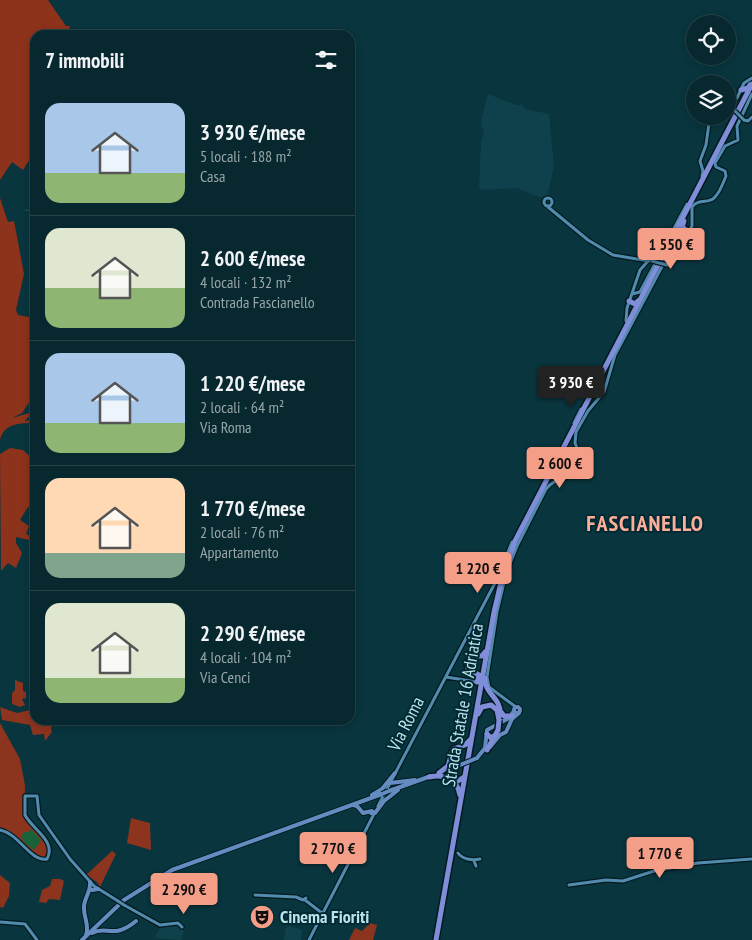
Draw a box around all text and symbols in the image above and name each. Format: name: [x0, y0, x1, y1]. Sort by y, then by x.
map controls: [686, 15, 736, 125]
button: locate: [686, 15, 736, 65]
icon: filters: [312, 46, 340, 74]
text: 7 immobili: [45, 47, 124, 74]
button: layers: [686, 75, 736, 125]
text: 3 930 €/mese: [200, 119, 305, 146]
icon: home: [85, 123, 145, 183]
text: 5 locali · 188 m²: [200, 146, 291, 166]
text: Casa: [200, 166, 225, 186]
pin: 1 550 €: [625, 228, 717, 270]
text: 1 550 €: [649, 234, 693, 254]
text: 2 600 €/mese: [200, 245, 305, 272]
icon: home: [85, 248, 145, 308]
text: 4 locali · 132 m²: [200, 272, 291, 292]
text: Contrada Fascianello: [200, 292, 315, 312]
pin: 3 930 €: [525, 366, 617, 408]
text: 1 220 €/mese: [200, 370, 305, 397]
text: 3 930 €: [549, 372, 593, 392]
icon: home: [85, 373, 145, 433]
text: 2 locali · 64 m²: [200, 397, 284, 417]
text: Via Roma: [200, 417, 251, 437]
pin: 2 600 €: [514, 446, 606, 489]
text: 2 600 €: [538, 453, 582, 473]
text: 1 770 €/mese: [200, 495, 305, 522]
icon: home: [85, 498, 145, 558]
district label: FASCIANELLO: [586, 509, 704, 537]
text: 2 locali · 76 m²: [200, 522, 284, 542]
text: Appartamento: [200, 542, 279, 562]
pin: 1 220 €: [432, 552, 524, 594]
text: 1 220 €: [456, 558, 500, 578]
text: 2 290 €/mese: [200, 620, 305, 647]
street label: Strada Statale 16 Adriatica: [437, 621, 488, 788]
icon: home: [85, 623, 145, 683]
text: 4 locali · 104 m²: [200, 647, 291, 667]
text: Via Cenci: [200, 667, 250, 687]
street label: Via Roma: [382, 693, 429, 756]
pin: 2 770 €: [287, 832, 379, 874]
pin: 1 770 €: [614, 836, 706, 879]
text: 2 770 €: [311, 838, 355, 858]
text: 1 770 €: [638, 843, 682, 863]
pin: 2 290 €: [138, 872, 230, 915]
text: 2 290 €: [162, 879, 206, 899]
theatre icon: Cinema Fioriti: [249, 904, 275, 930]
place label: Cinema Fioriti: [280, 905, 369, 928]

